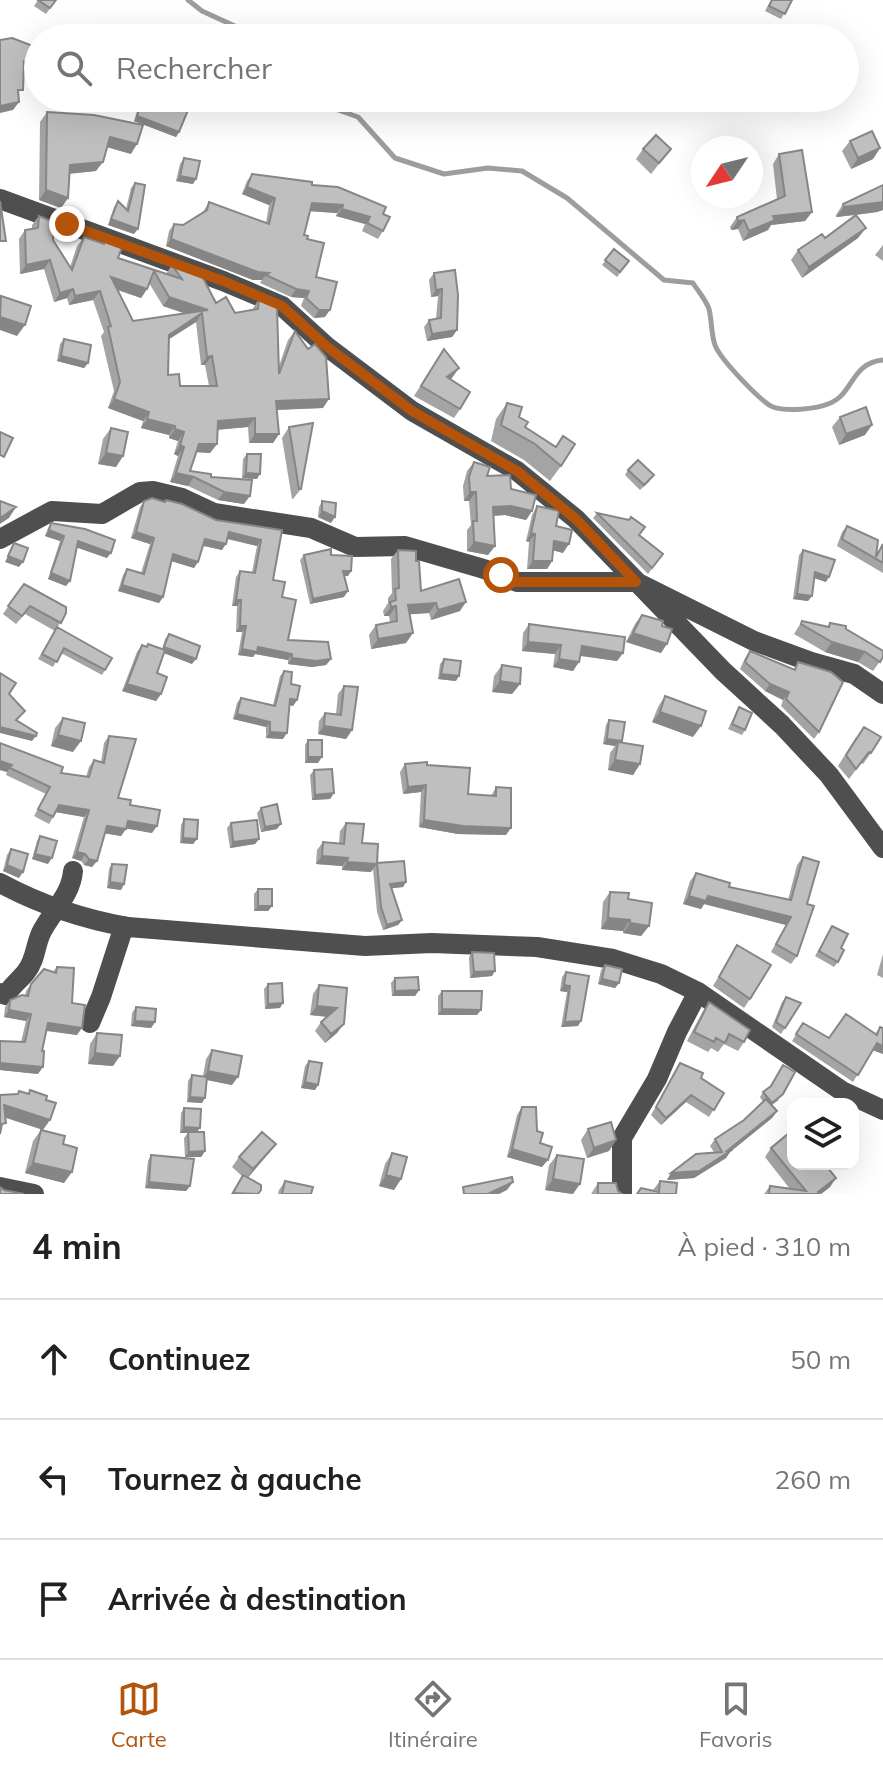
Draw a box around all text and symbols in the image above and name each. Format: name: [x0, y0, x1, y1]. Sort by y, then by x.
search box: [24, 24, 859, 112]
icon: search: [52, 46, 96, 90]
text: Rechercher: [116, 49, 272, 87]
north arrow: [691, 136, 763, 208]
route end: [49, 206, 85, 242]
route start: [483, 557, 519, 593]
map controls: [787, 1098, 859, 1170]
button: layers: [787, 1098, 859, 1170]
text: 4 min: [32, 1225, 122, 1268]
text: À pied · 310 m: [678, 1230, 851, 1263]
icon: ahead: [32, 1337, 76, 1381]
text: Continuez: [108, 1340, 251, 1378]
text: 50 m: [790, 1343, 851, 1376]
icon: left: [32, 1457, 76, 1501]
text: Tournez à gauche: [108, 1460, 362, 1498]
text: 260 m: [775, 1463, 851, 1496]
icon: arrive: [32, 1577, 76, 1621]
text: Arrivée à destination: [108, 1580, 407, 1618]
tab: Carte: [111, 1677, 167, 1753]
tab: Itinéraire: [388, 1677, 478, 1753]
tab: Favoris: [699, 1677, 772, 1753]

